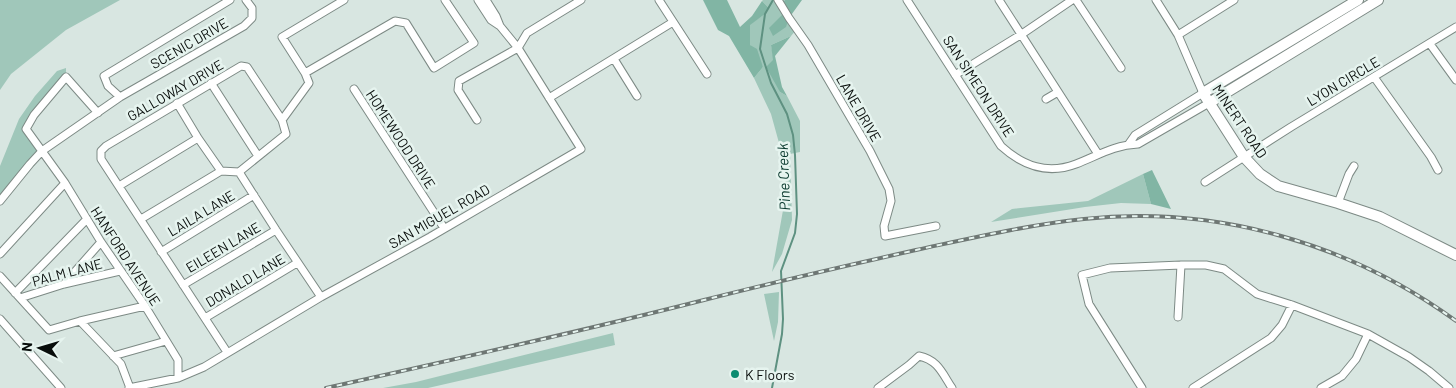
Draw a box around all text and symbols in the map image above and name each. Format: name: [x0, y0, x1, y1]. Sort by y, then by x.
street label: SCENIC DRIVE: [147, 14, 231, 72]
street label: SAN SIMEON DRIVE: [940, 32, 1018, 140]
street label: LYON CIRCLE: [1304, 53, 1382, 109]
street label: GALLOWAY DRIVE: [124, 56, 226, 124]
street label: LANE DRIVE: [833, 71, 885, 145]
street label: MINERT ROAD: [1209, 81, 1271, 161]
street label: HOMEWOOD DRIVE: [363, 86, 439, 192]
water label: Pine Creek: [773, 142, 793, 211]
street label: SAN MIGUEL ROAD: [385, 180, 493, 252]
street label: LAILA LANE: [164, 186, 238, 240]
street label: HANFORD AVENUE: [88, 203, 164, 309]
street label: EILEEN LANE: [183, 218, 263, 276]
street label: DONALD LANE: [202, 250, 288, 310]
street label: PALM LANE: [30, 254, 104, 290]
north arrow: [15, 323, 65, 373]
text: N: [18, 341, 35, 352]
place label: K Floors: [745, 366, 795, 383]
marker: K Floors: [729, 368, 741, 380]

